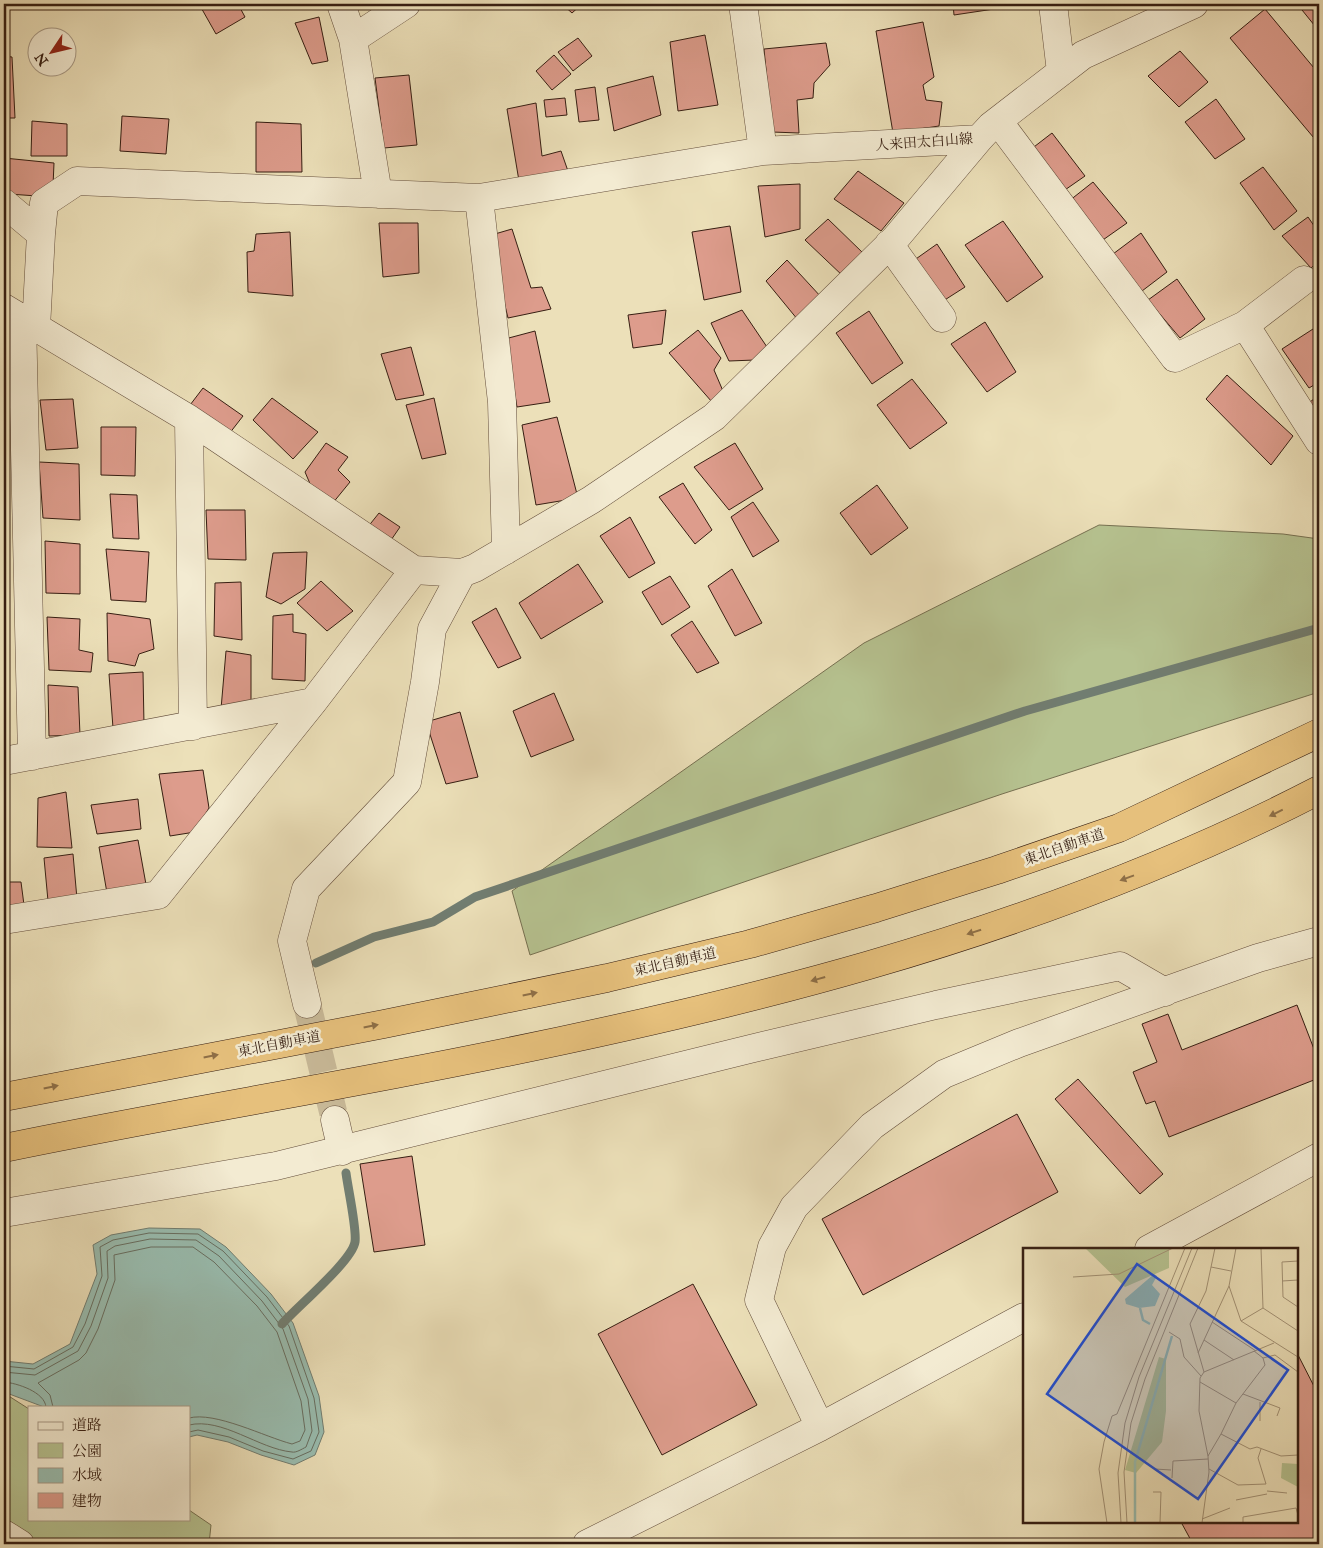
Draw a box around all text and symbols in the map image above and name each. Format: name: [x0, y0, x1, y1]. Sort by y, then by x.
north arrow: [28, 28, 78, 78]
text: N: [31, 49, 52, 69]
street label: 人来田太白山線: [875, 130, 973, 154]
one-way arrow: [1269, 809, 1283, 817]
street label: 東北自動車道: [1022, 825, 1106, 869]
one-way arrow: [1119, 874, 1134, 882]
one-way arrow: [966, 928, 981, 936]
street label: 東北自動車道: [632, 944, 718, 980]
one-way arrow: [811, 975, 826, 983]
one-way arrow: [522, 990, 537, 998]
one-way arrow: [363, 1022, 379, 1030]
street label: 東北自動車道: [236, 1028, 322, 1060]
one-way arrow: [203, 1052, 219, 1060]
one-way arrow: [44, 1083, 59, 1091]
inset map: [1023, 1248, 1298, 1523]
legend: [28, 1406, 190, 1520]
text: 道路: [72, 1416, 102, 1434]
text: 公園: [72, 1442, 102, 1460]
text: 水域: [72, 1466, 102, 1484]
text: 建物: [72, 1492, 102, 1510]

